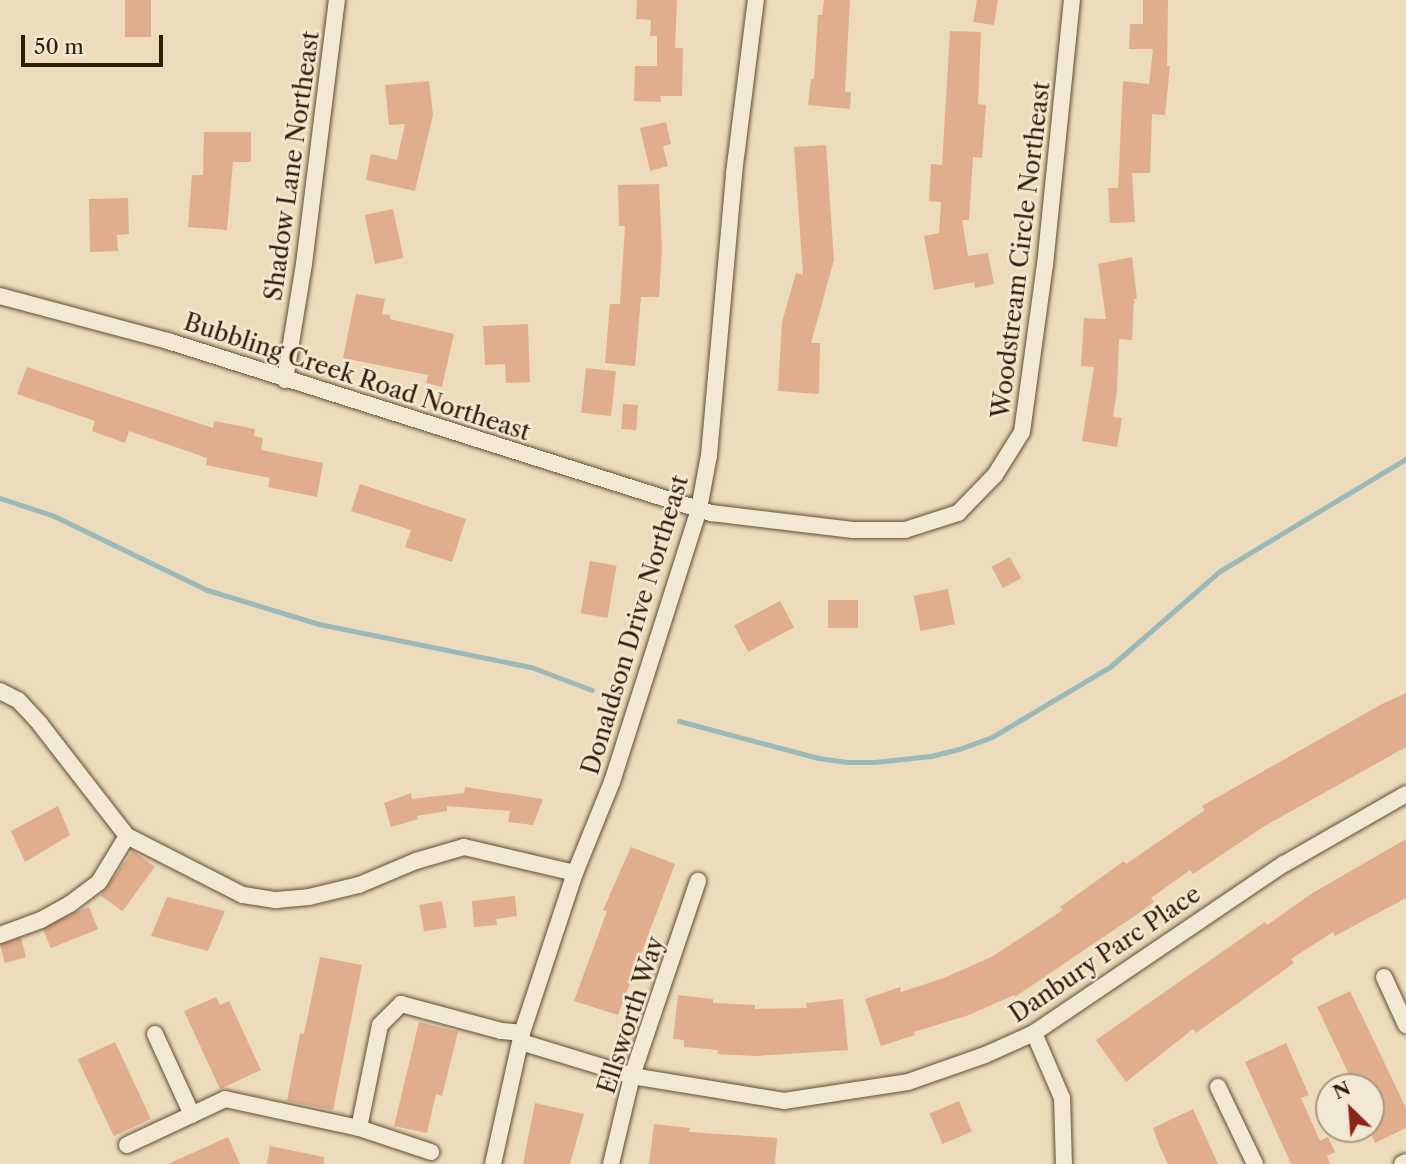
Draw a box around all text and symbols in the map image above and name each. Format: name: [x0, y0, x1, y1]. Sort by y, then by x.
scale bar: [24, 21, 166, 65]
street label: Shadow Lane Northeast: [259, 29, 325, 303]
text: 50 m: [34, 34, 84, 59]
street label: Woodstream Circle Northeast: [986, 80, 1056, 420]
street label: Bubbling Creek Road Northeast: [180, 307, 534, 447]
street label: Donaldson Drive Northeast: [576, 472, 694, 778]
street label: Danbury Parc Place: [1004, 879, 1206, 1029]
street label: Ellsworth Way: [592, 932, 670, 1098]
north arrow: [1315, 1073, 1385, 1143]
text: N: [1329, 1076, 1354, 1104]

